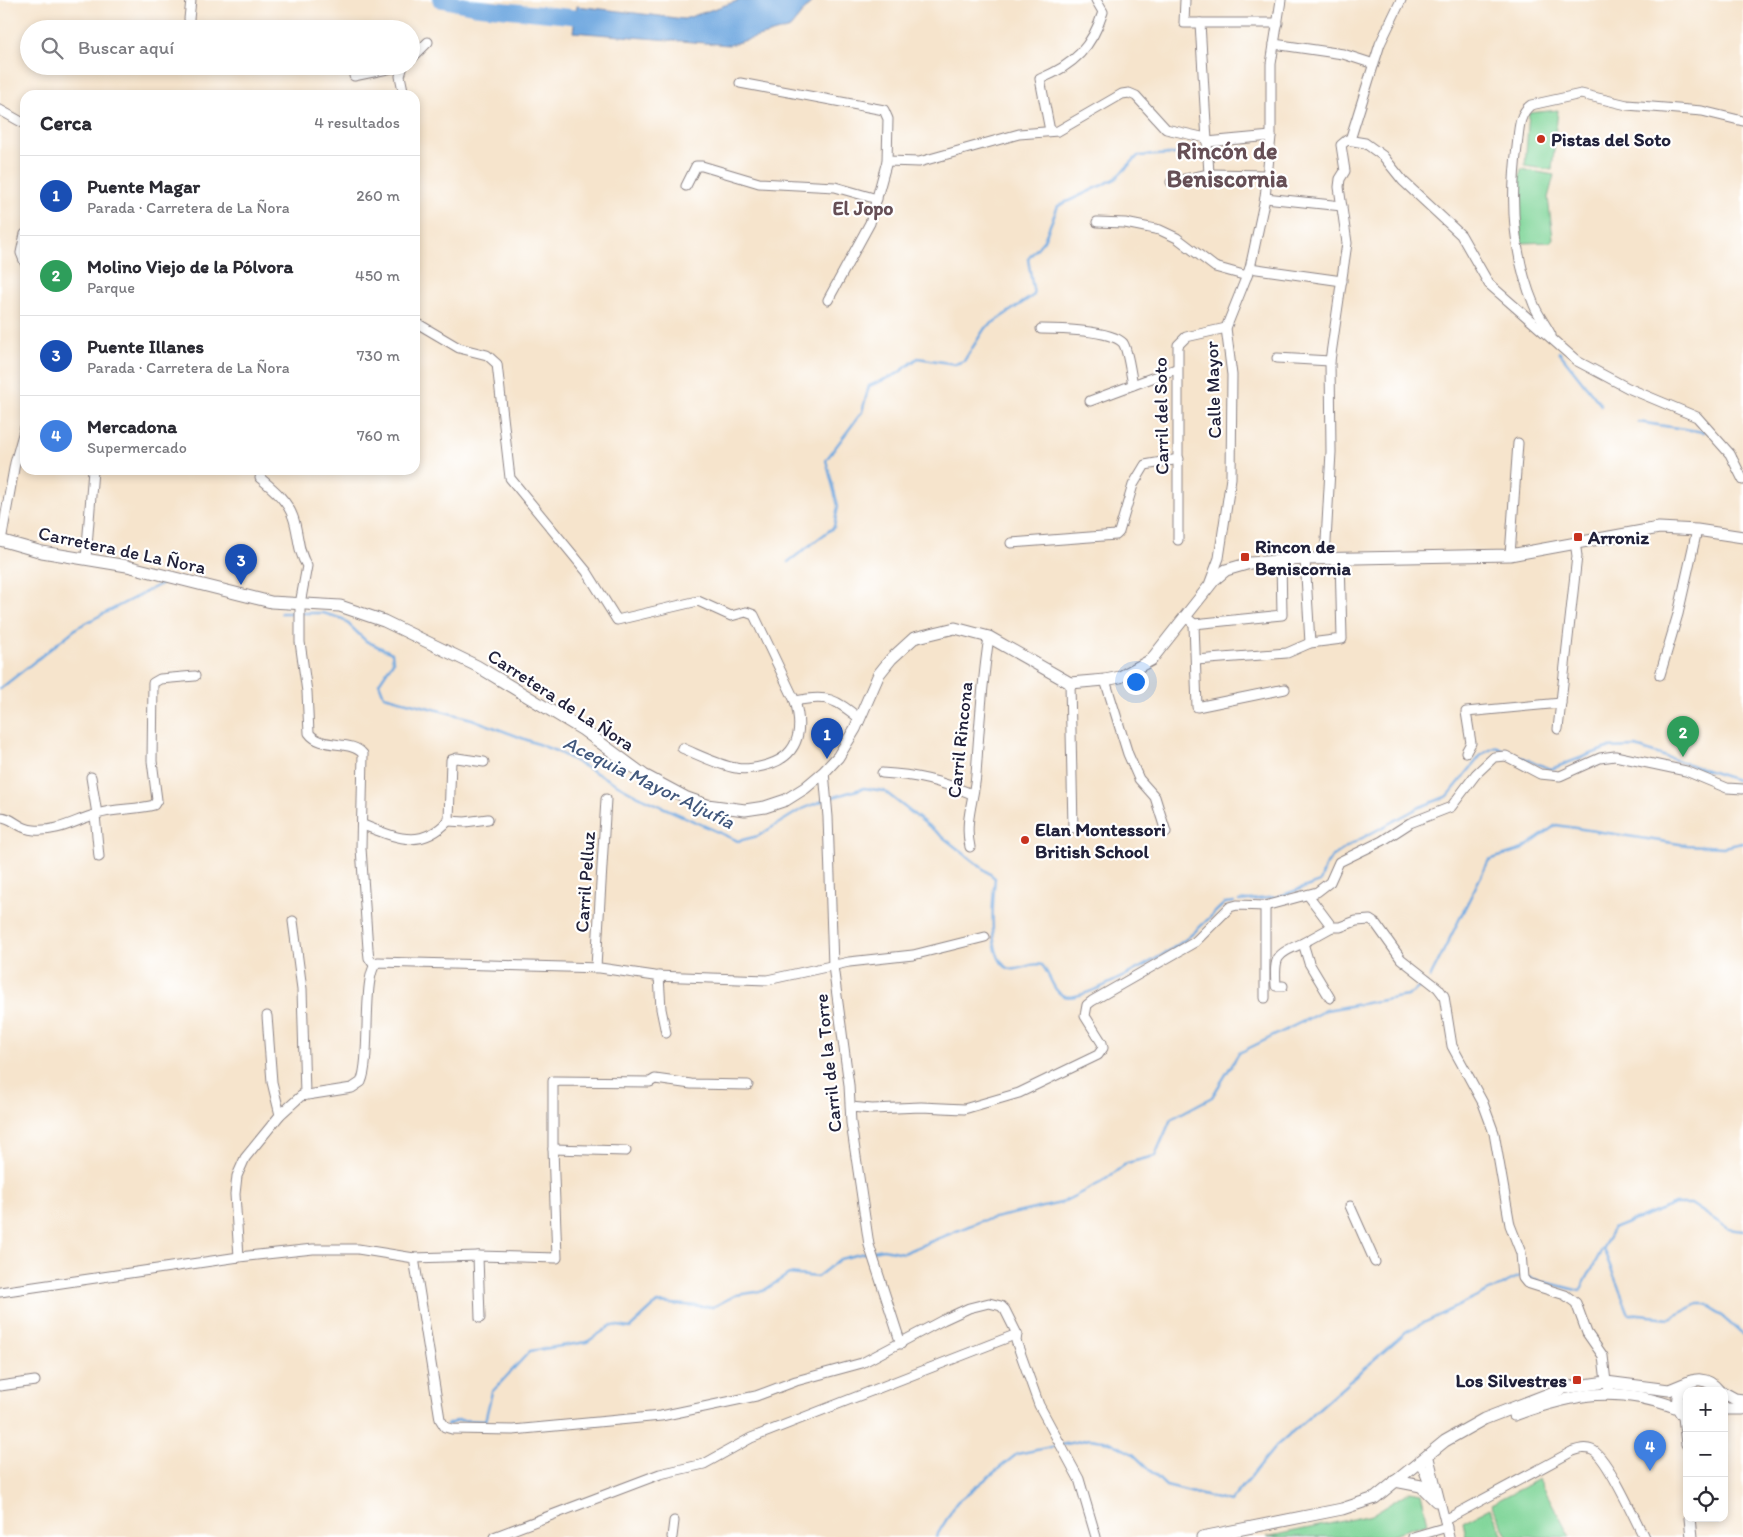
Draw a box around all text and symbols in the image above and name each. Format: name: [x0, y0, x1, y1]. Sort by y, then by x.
search box: [20, 20, 420, 75]
icon: search: [38, 34, 66, 62]
text: Buscar aquí: [78, 36, 174, 59]
text: Cerca: [40, 110, 92, 135]
text: 4 resultados: [314, 113, 400, 132]
place label: Pistas del Soto: [1551, 128, 1671, 151]
marker: Pistas del Soto: [1535, 133, 1547, 145]
district label: Rincón de Beniscornia: [1166, 136, 1288, 193]
text: Puente Magar: [87, 175, 200, 198]
text: 1: [52, 186, 60, 205]
text: 260 m: [356, 186, 400, 205]
district label: El Jopo: [833, 196, 893, 221]
text: Parada · Carretera de La Ñora: [87, 198, 290, 217]
text: Molino Viejo de la Pólvora: [87, 255, 293, 278]
text: 2: [52, 266, 60, 285]
text: 450 m: [355, 266, 400, 285]
text: Parque: [87, 278, 135, 297]
text: Puente Illanes: [87, 335, 204, 358]
street label: Calle Mayor: [1200, 340, 1226, 439]
text: 3: [52, 346, 60, 365]
text: 730 m: [356, 346, 400, 365]
street label: Carril del Soto: [1148, 357, 1174, 475]
text: Parada · Carretera de La Ñora: [87, 358, 290, 377]
text: Mercadona: [87, 415, 177, 438]
text: 4: [51, 426, 61, 445]
text: 760 m: [357, 426, 400, 445]
text: Supermercado: [87, 438, 187, 457]
street label: Carretera de La Ñora: [36, 521, 208, 579]
place label: Arroniz: [1587, 526, 1649, 549]
marker: Arroniz: [1572, 531, 1584, 543]
place label: Rincon de Beniscornia: [1255, 535, 1351, 580]
pin: 3: [225, 544, 257, 585]
marker: Rincon de Beniscornia: [1239, 551, 1251, 563]
street label: Carretera de La Ñora: [483, 644, 639, 756]
your location: [1123, 669, 1149, 695]
street label: Carril Rincona: [942, 681, 978, 799]
pin: 2: [1667, 716, 1699, 757]
pin: 1: [811, 718, 843, 759]
water label: Acequia Mayor Aljufía: [560, 730, 739, 834]
place label: Elan Montessori British School: [1035, 818, 1166, 863]
street label: Carril Pelluz: [570, 830, 600, 933]
marker: Elan Montessori British School: [1019, 834, 1031, 846]
street label: Carril de la Torre: [809, 992, 847, 1134]
place label: Los Silvestres: [1455, 1369, 1568, 1392]
marker: Los Silvestres: [1571, 1374, 1583, 1386]
map controls: [1683, 1387, 1728, 1522]
button: +: [1683, 1387, 1728, 1432]
pin: 4: [1634, 1430, 1666, 1471]
button: −: [1683, 1432, 1728, 1477]
button: locate: [1683, 1477, 1728, 1522]

